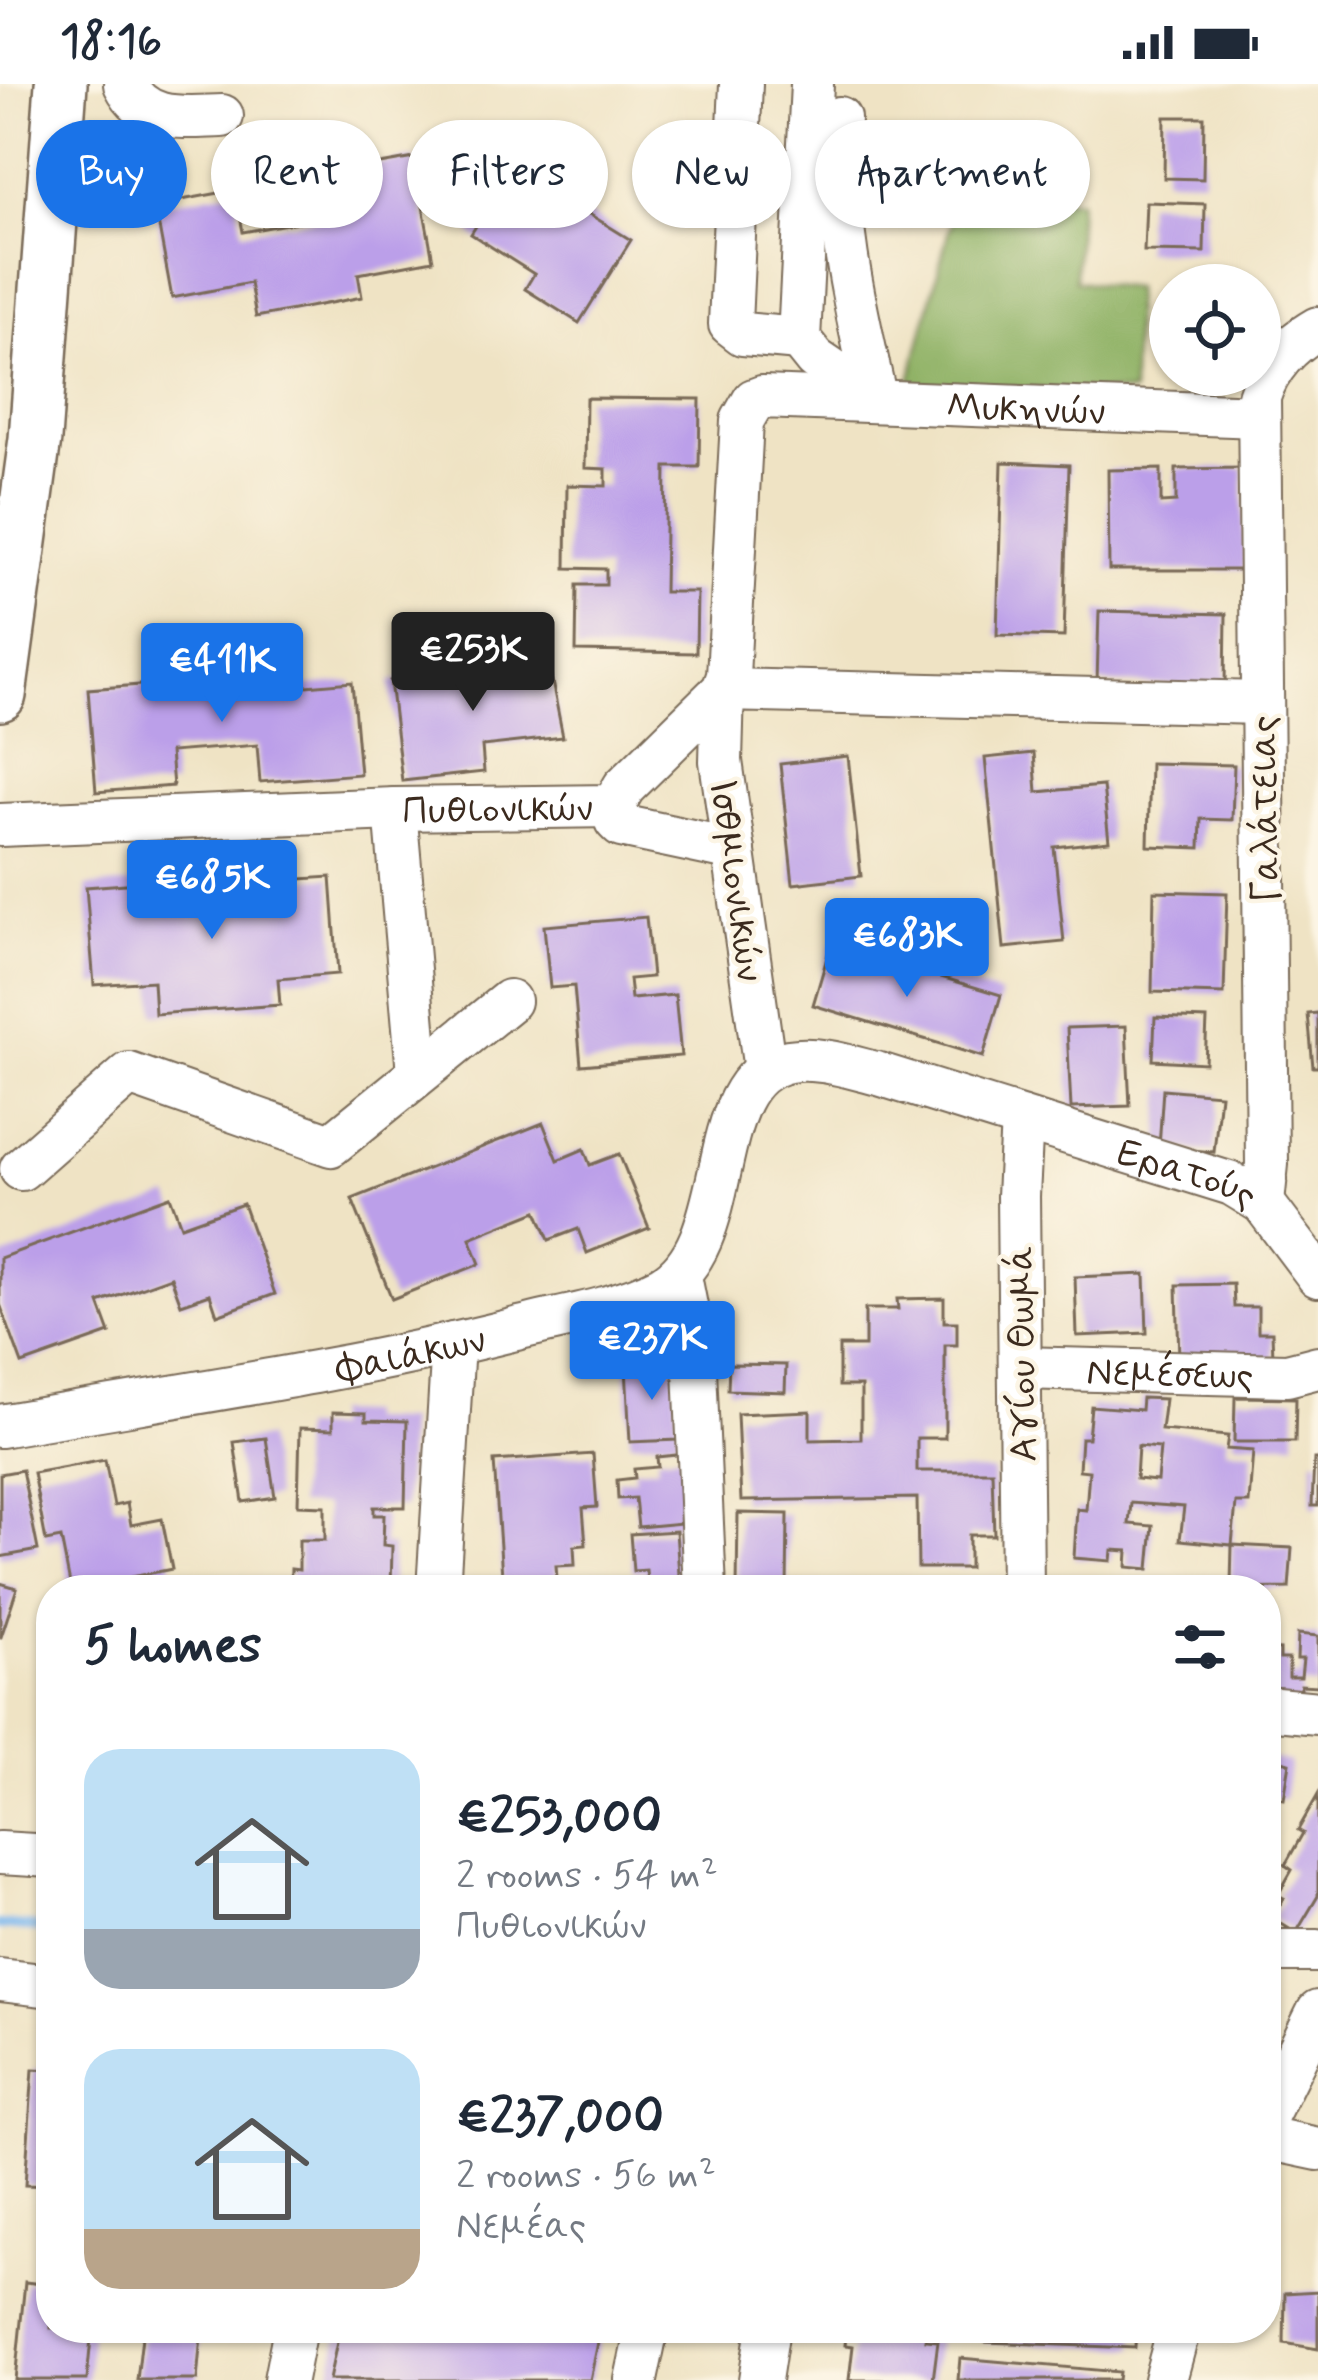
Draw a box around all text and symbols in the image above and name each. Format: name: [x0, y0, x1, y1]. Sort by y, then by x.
text: 18:16: [60, 13, 162, 72]
chip: Buy: [36, 120, 187, 228]
chip: Rent: [211, 120, 383, 228]
chip: Filters: [407, 120, 608, 228]
chip: New: [632, 120, 791, 228]
chip: Apartment: [815, 120, 1090, 228]
map controls: [1149, 264, 1281, 396]
button: locate: [1149, 264, 1281, 396]
street label: Μυκηνών: [945, 382, 1106, 439]
pin: €253K: [389, 612, 557, 714]
pin: €411K: [138, 623, 306, 725]
text: €253K: [419, 625, 527, 676]
text: €411K: [168, 636, 276, 687]
street label: Γαλάτειας: [1239, 715, 1294, 903]
street label: Ισθμιονικών: [695, 776, 774, 985]
street label: Πυθιονικών: [402, 784, 593, 838]
pin: €685K: [128, 840, 296, 942]
text: €685K: [154, 853, 270, 904]
pin: €683K: [823, 898, 991, 1000]
text: €683K: [852, 911, 962, 962]
street label: Ερατούς: [1111, 1128, 1266, 1223]
street label: Αγίου Θωμά: [996, 1246, 1051, 1462]
pin: €237K: [568, 1301, 736, 1403]
text: €237K: [597, 1314, 707, 1365]
street label: Φαιάκων: [330, 1315, 491, 1397]
street label: Νεμέσεως: [1086, 1348, 1254, 1403]
text: 5 homes: [84, 1614, 262, 1680]
icon: filters: [1167, 1614, 1233, 1680]
text: €253,000: [456, 1785, 662, 1851]
icon: home: [180, 1797, 324, 1941]
text: 2 rooms · 54 m²: [456, 1851, 718, 1902]
text: Πυθιονικών: [456, 1902, 646, 1953]
text: €237,000: [456, 2085, 664, 2151]
icon: home: [180, 2097, 324, 2241]
text: 2 rooms · 56 m²: [456, 2151, 716, 2202]
text: Νεμέας: [456, 2202, 586, 2253]

